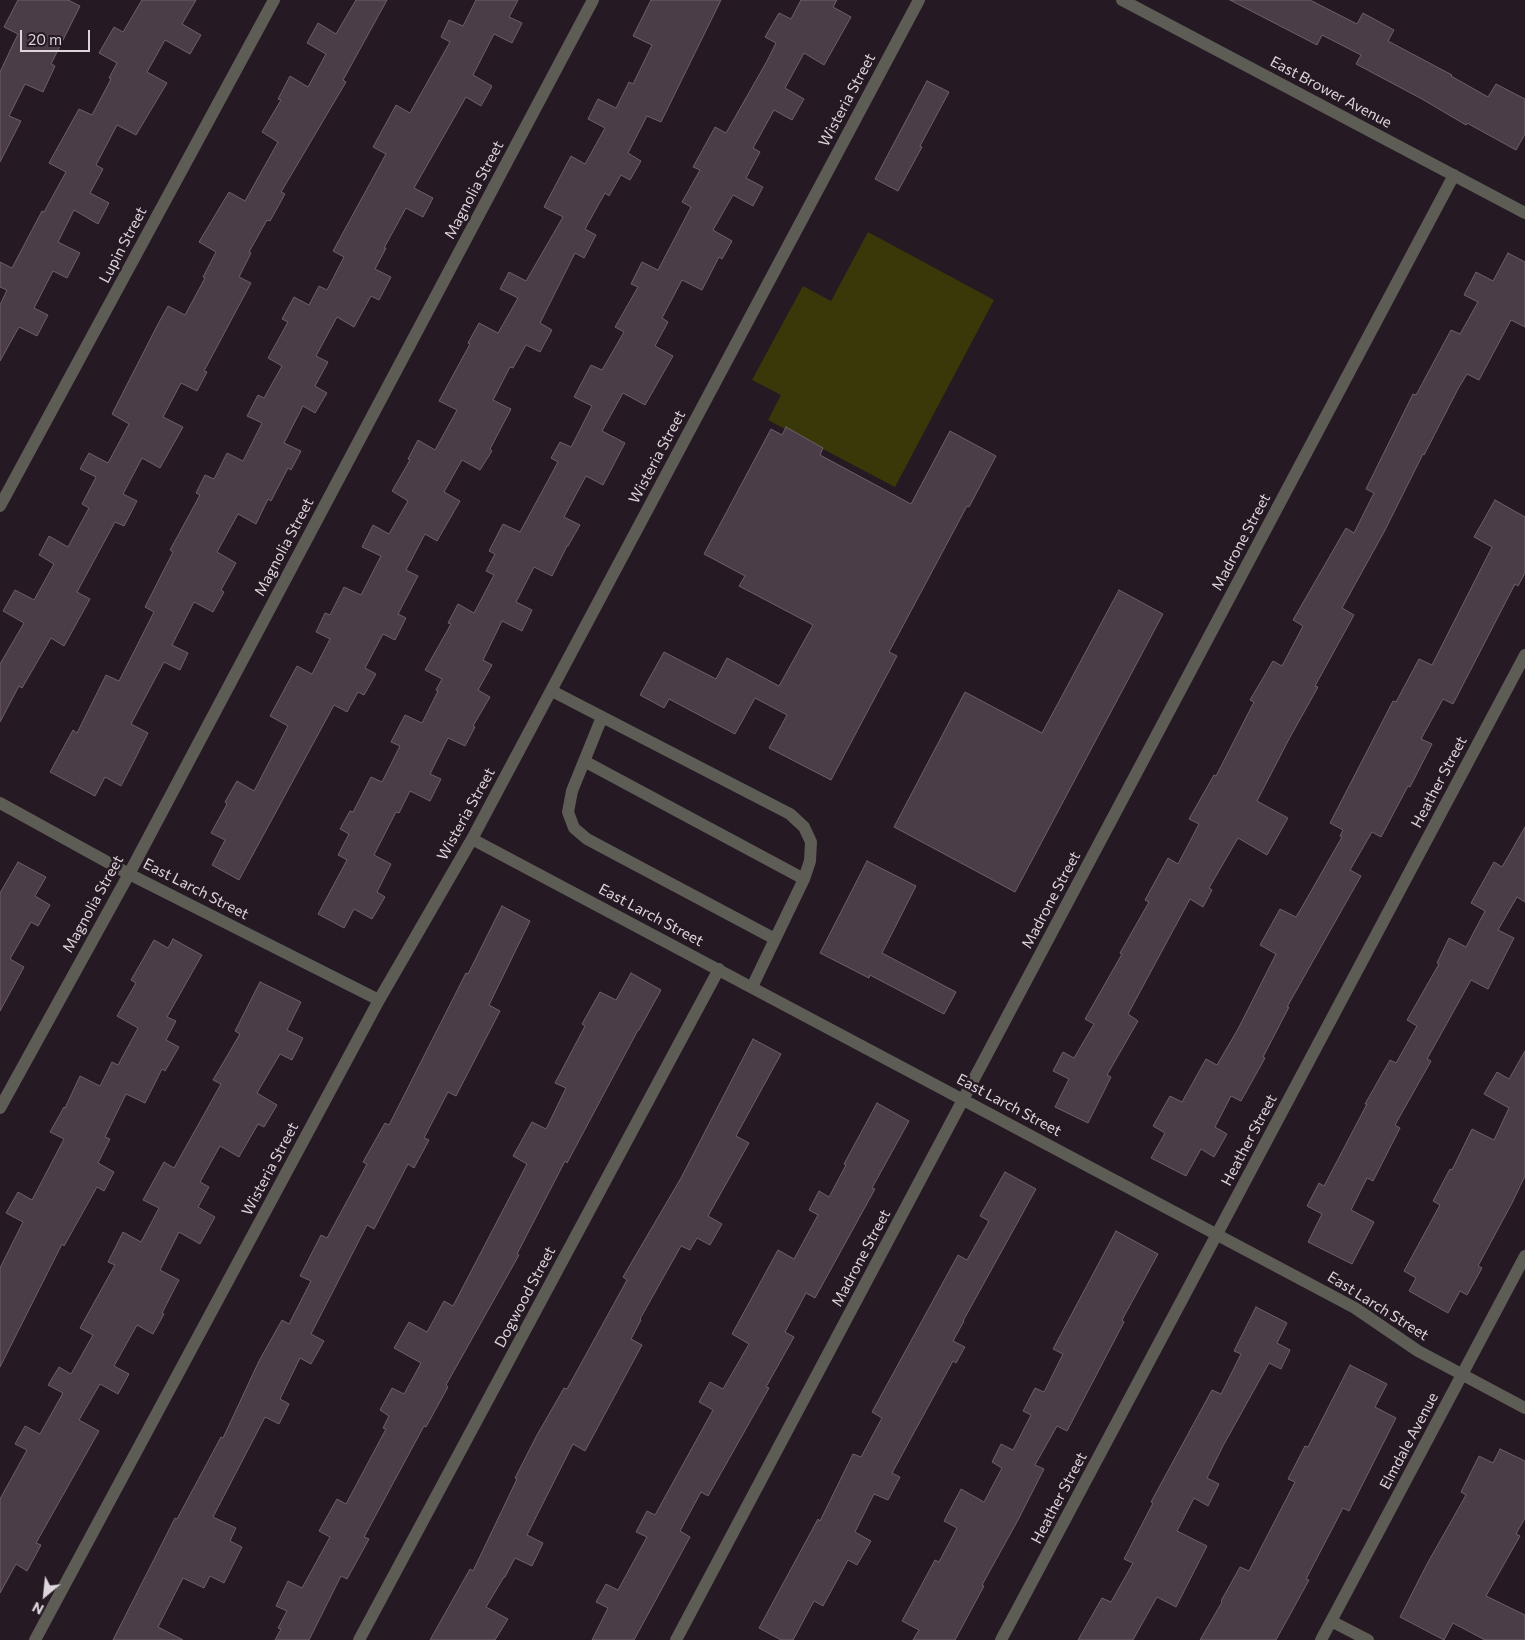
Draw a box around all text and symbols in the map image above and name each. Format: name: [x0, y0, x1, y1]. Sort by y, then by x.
scale bar: [22, 20, 92, 52]
text: 20 m: [28, 30, 62, 48]
street label: Wisteria Street: [815, 50, 879, 150]
street label: East Brower Avenue: [1267, 52, 1395, 132]
street label: Magnolia Street: [441, 138, 507, 242]
street label: Lupin Street: [95, 204, 151, 286]
street label: Wisteria Street: [625, 407, 689, 507]
street label: Madrone Street: [1208, 490, 1274, 594]
street label: Magnolia Street: [251, 495, 317, 599]
street label: Heather Street: [1407, 733, 1471, 831]
street label: Wisteria Street: [433, 765, 499, 863]
street label: Madrone Street: [1018, 848, 1084, 952]
street label: Magnolia Street: [59, 852, 127, 956]
street label: East Larch Street: [140, 855, 252, 923]
street label: East Larch Street: [596, 880, 706, 950]
street label: East Larch Street: [954, 1070, 1064, 1140]
street label: Heather Street: [1217, 1091, 1281, 1189]
street label: Wisteria Street: [238, 1119, 302, 1219]
street label: Madrone Street: [828, 1206, 894, 1310]
street label: Dogwood Street: [491, 1243, 559, 1351]
street label: East Larch Street: [1324, 1268, 1432, 1344]
street label: Elmdale Avenue: [1376, 1390, 1442, 1492]
street label: Heather Street: [1027, 1449, 1091, 1547]
north arrow: [20, 1570, 70, 1620]
text: N: [29, 1599, 46, 1619]

